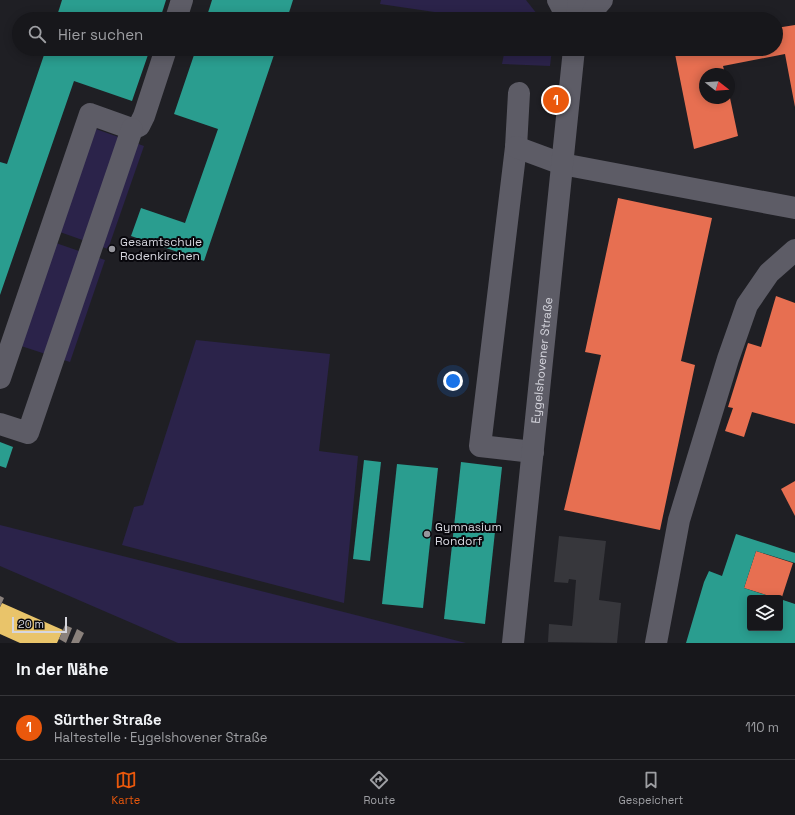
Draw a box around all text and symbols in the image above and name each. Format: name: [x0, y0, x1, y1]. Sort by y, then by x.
search box: [12, 12, 783, 56]
icon: search: [26, 23, 48, 45]
text: Hier suchen: [58, 25, 143, 44]
north arrow: [699, 68, 735, 104]
pin: 1: [543, 85, 569, 115]
place label: Gesamtschule Rodenkirchen: [120, 234, 202, 264]
marker: Gesamtschule Rodenkirchen: [107, 244, 117, 254]
street label: Eygelshovener Straße: [528, 297, 556, 424]
your location: [443, 371, 463, 391]
place label: Gymnasium Rondorf: [435, 519, 502, 549]
marker: Gymnasium Rondorf: [422, 529, 432, 539]
map controls: [747, 595, 783, 631]
button: layers: [747, 595, 783, 631]
scale bar: [12, 615, 67, 634]
text: 20 m: [18, 617, 44, 631]
text: In der Nähe: [16, 658, 108, 680]
text: Sürther Straße: [54, 710, 162, 729]
text: 1: [26, 719, 32, 736]
text: 110 m: [745, 719, 779, 736]
text: Haltestelle · Eygelshovener Straße: [54, 729, 267, 746]
tab: Karte: [112, 769, 140, 807]
tab: Route: [363, 769, 395, 807]
tab: Gespeichert: [618, 769, 683, 807]

